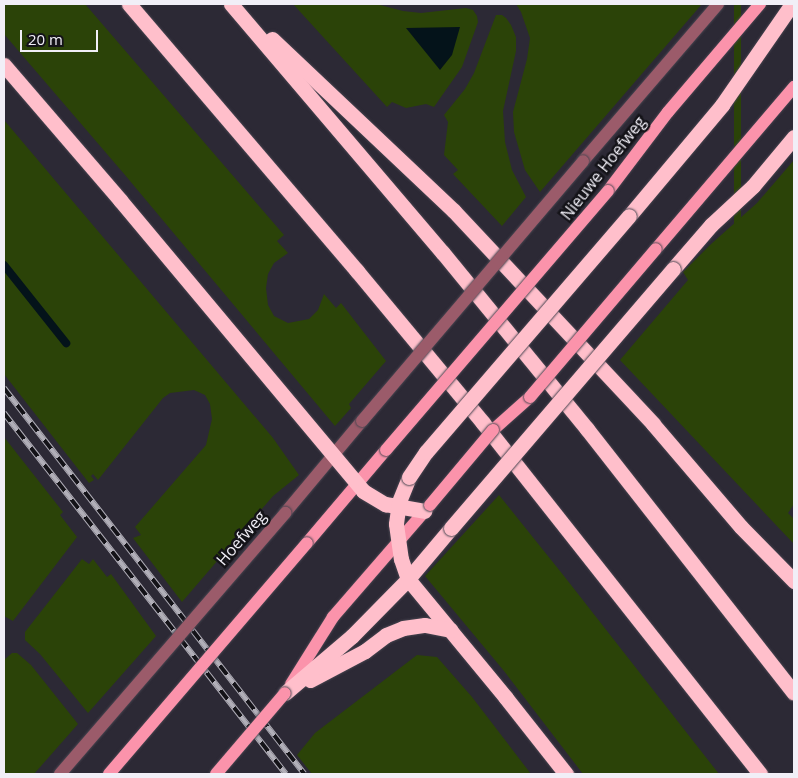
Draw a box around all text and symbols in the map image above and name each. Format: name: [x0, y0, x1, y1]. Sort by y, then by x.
scale bar: [22, 20, 100, 52]
text: 20 m: [28, 29, 63, 49]
street label: Nieuwe Hoefweg: [557, 112, 649, 224]
street label: Hoefweg: [212, 507, 270, 569]

